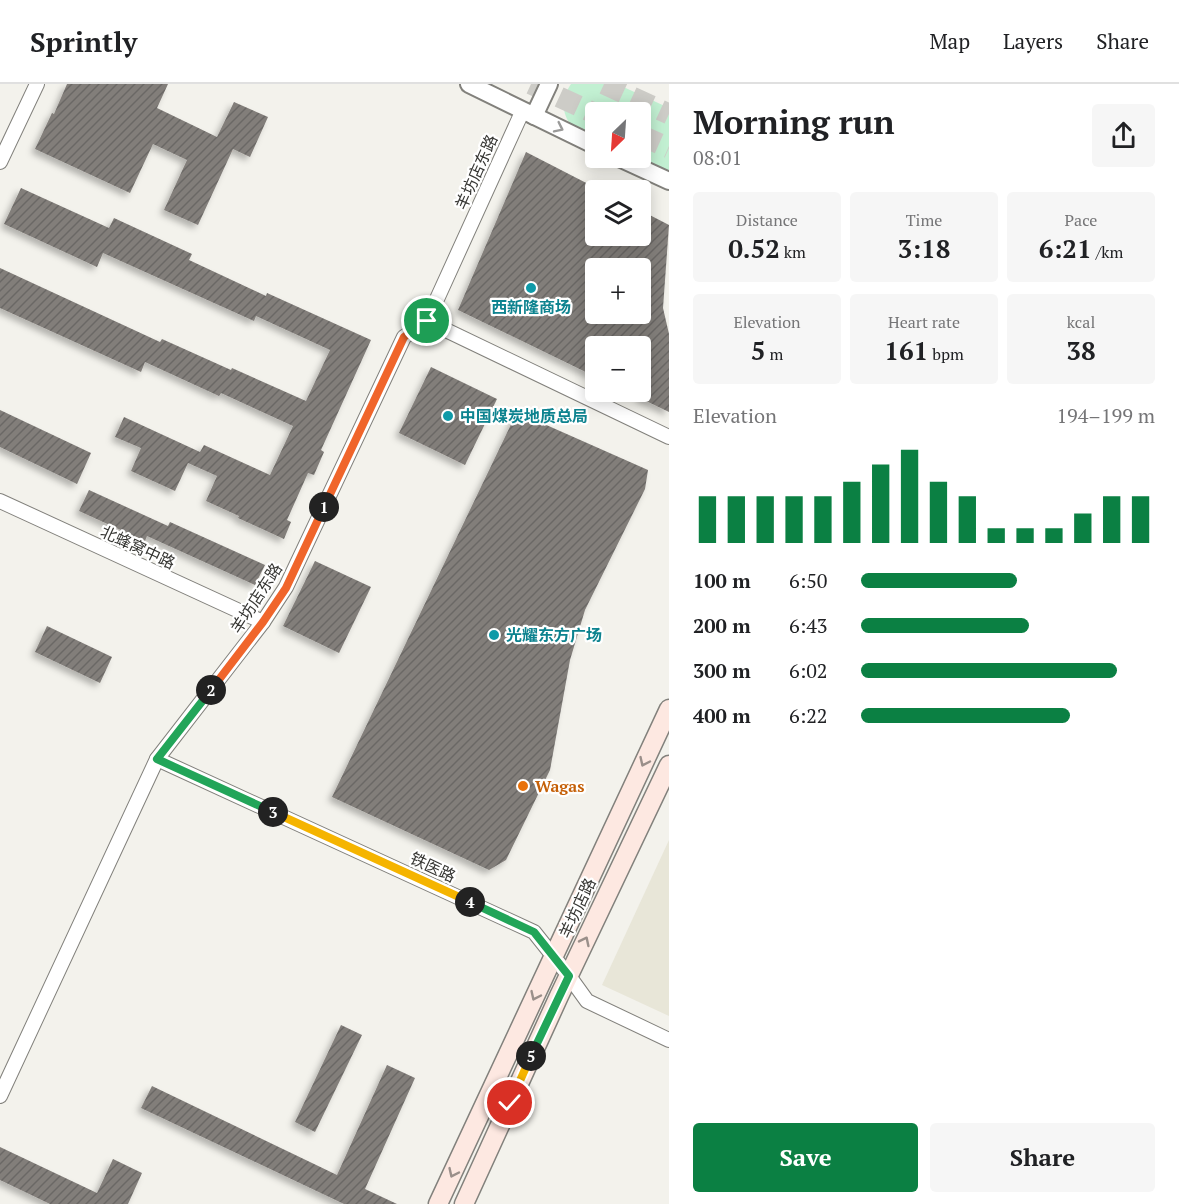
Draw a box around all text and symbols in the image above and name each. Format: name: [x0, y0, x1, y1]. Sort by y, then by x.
text: Sprintly: [30, 23, 137, 60]
text: Map: [929, 27, 970, 55]
text: Layers: [1003, 27, 1063, 55]
text: Share: [1096, 27, 1149, 55]
text: Morning run: [693, 100, 895, 143]
north arrow: [585, 102, 651, 168]
map controls: [585, 102, 651, 402]
button: share: [1092, 104, 1155, 167]
one-way arrow: [553, 121, 564, 133]
street label: 羊坊店东路: [450, 131, 502, 213]
text: 08:01: [693, 144, 742, 171]
button: layers: [585, 180, 651, 246]
text: Distance: [736, 209, 798, 231]
text: Time: [906, 209, 942, 231]
text: Pace: [1065, 209, 1097, 231]
text: 0.52: [728, 231, 780, 265]
text: 3:18: [898, 231, 951, 265]
text: 6:21: [1039, 231, 1092, 265]
text: km: [780, 241, 806, 263]
text: /km: [1092, 241, 1123, 263]
button: +: [585, 258, 651, 324]
marker: 西新隆商场: [524, 281, 538, 295]
pin: [401, 295, 452, 346]
place label: 西新隆商场: [491, 296, 571, 318]
icon: arrive: [410, 304, 443, 337]
text: Elevation: [733, 311, 801, 333]
text: Heart rate: [888, 311, 960, 333]
text: kcal: [1067, 311, 1095, 333]
text: 5: [751, 333, 766, 367]
text: 161: [884, 333, 928, 367]
text: 38: [1066, 333, 1096, 367]
button: −: [585, 336, 651, 402]
text: m: [766, 343, 783, 365]
text: bpm: [928, 343, 964, 365]
text: Elevation: [693, 402, 777, 429]
text: 194–199 m: [1056, 402, 1155, 429]
place label: 中国煤炭地质总局: [460, 405, 588, 427]
marker: 中国煤炭地质总局: [441, 409, 455, 423]
pin: 1: [309, 492, 339, 522]
text: 1: [319, 496, 329, 518]
street label: 北蜂窝中路: [97, 520, 179, 574]
street label: 羊坊店东路: [225, 558, 287, 638]
text: 100 m: [693, 567, 751, 594]
text: 6:50: [789, 567, 828, 594]
text: 200 m: [693, 612, 751, 639]
text: 6:43: [789, 612, 828, 639]
place label: 光耀东方广场: [506, 624, 602, 646]
marker: 光耀东方广场: [487, 628, 501, 642]
text: 300 m: [693, 657, 751, 684]
text: 6:02: [789, 657, 828, 684]
pin: 2: [196, 675, 226, 705]
text: 2: [206, 679, 216, 701]
text: 400 m: [693, 702, 751, 729]
text: 6:22: [789, 702, 828, 729]
one-way arrow: [640, 756, 652, 767]
place label: Wagas: [535, 775, 585, 797]
marker: Wagas: [516, 779, 530, 793]
pin: 3: [258, 797, 288, 827]
text: 3: [268, 801, 278, 823]
street label: 铁医路: [407, 847, 459, 887]
street label: 羊坊店路: [554, 874, 600, 942]
pin: 4: [455, 887, 485, 917]
text: 4: [465, 891, 475, 913]
one-way arrow: [578, 937, 590, 948]
one-way arrow: [531, 989, 543, 1000]
pin: 5: [516, 1041, 546, 1071]
text: 5: [526, 1045, 536, 1067]
pin: [484, 1077, 535, 1128]
icon: check: [493, 1086, 526, 1119]
button: Save: [693, 1123, 918, 1192]
button: Share: [930, 1123, 1155, 1192]
one-way arrow: [448, 1166, 460, 1177]

